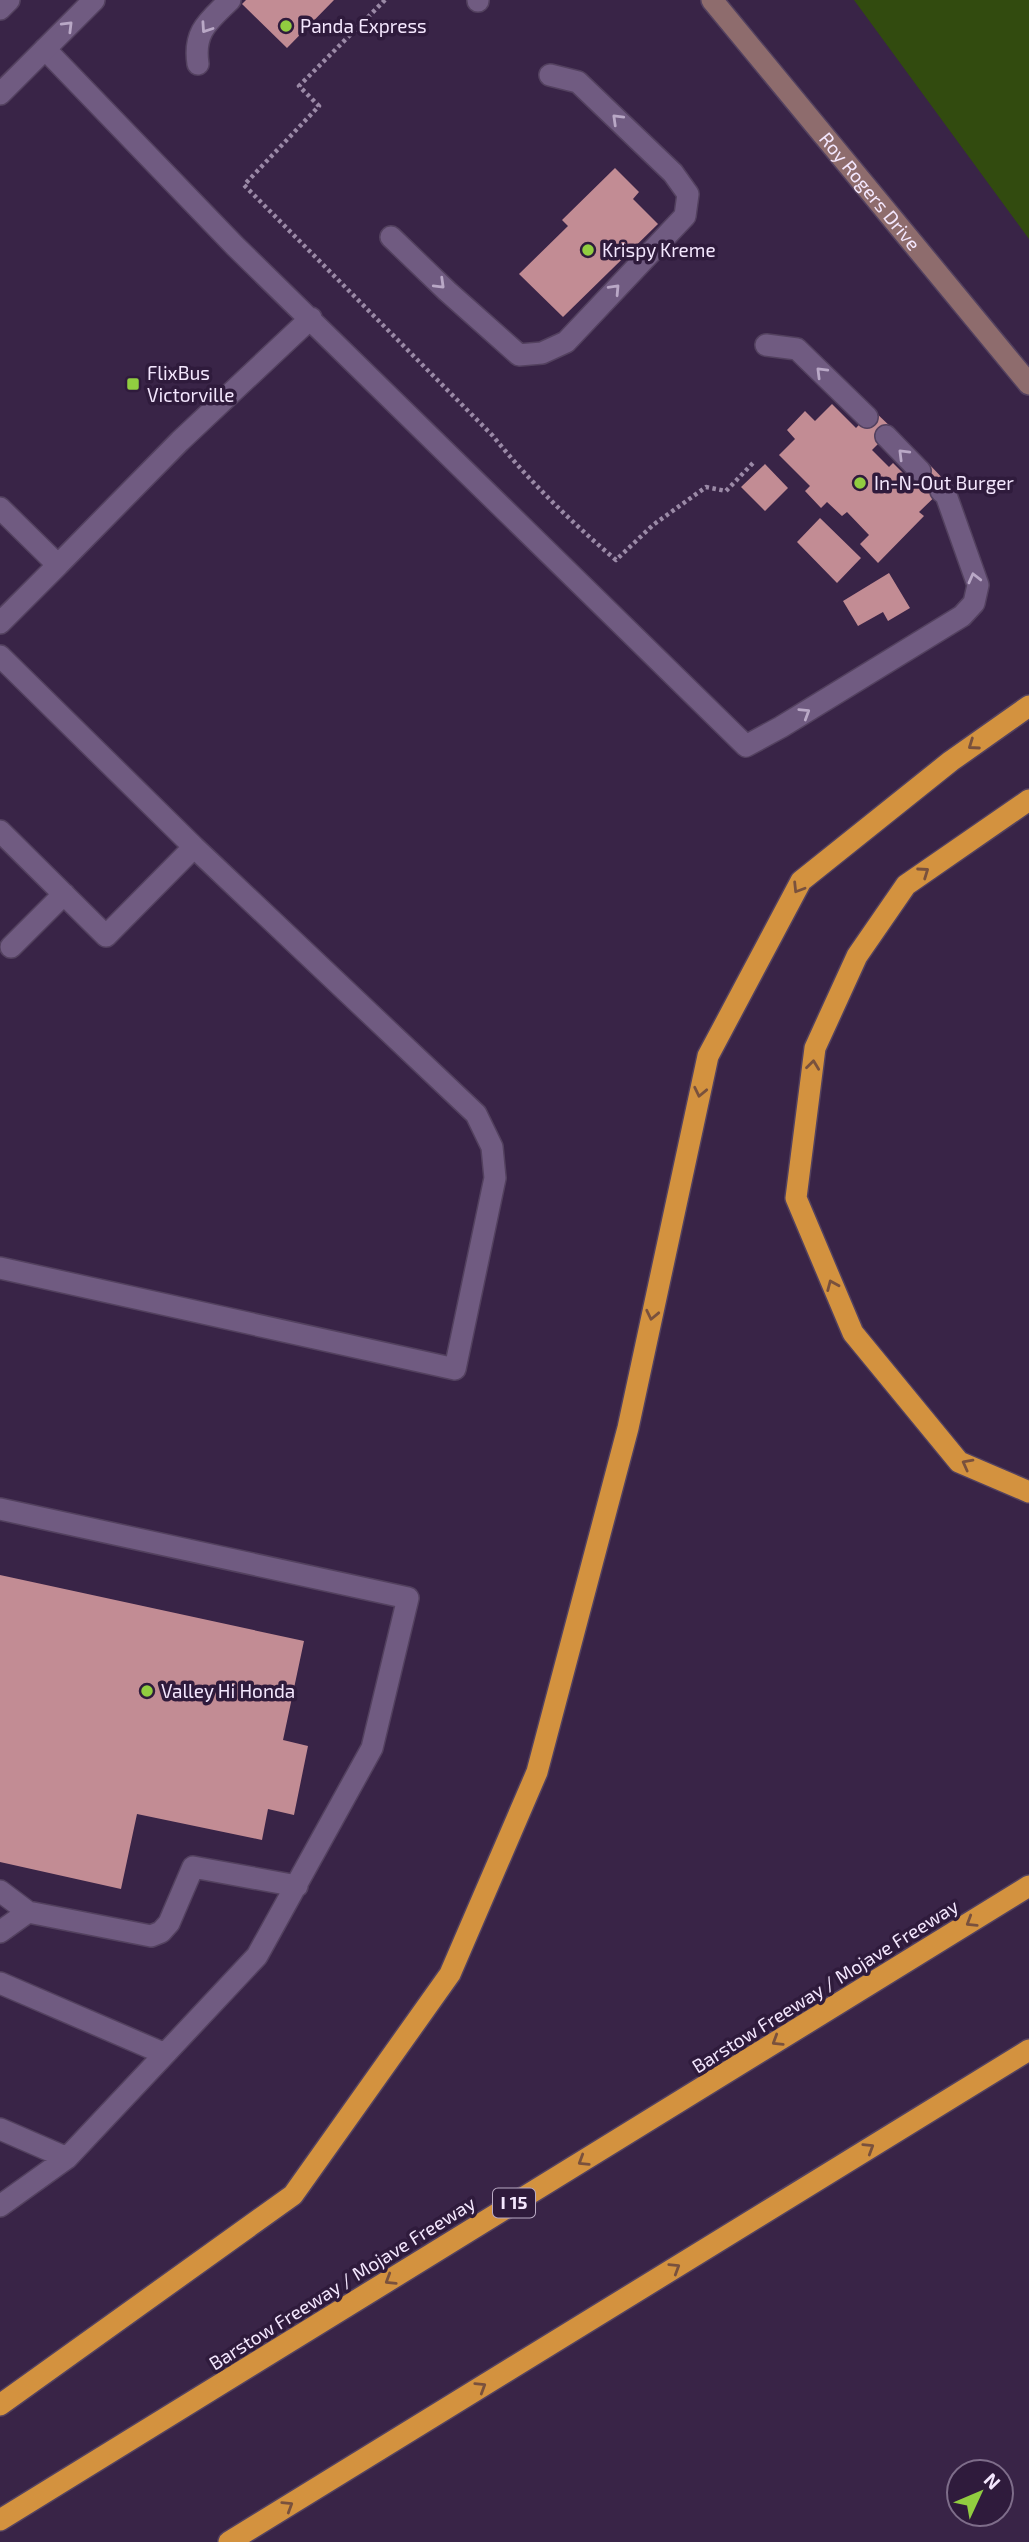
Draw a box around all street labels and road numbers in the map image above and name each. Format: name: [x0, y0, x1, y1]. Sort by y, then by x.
street label: Roy Rogers Drive: [815, 127, 926, 255]
street label: Barstow Freeway / Mojave Freeway: [687, 1894, 962, 2077]
road number: I 15: [493, 2188, 535, 2218]
street label: Barstow Freeway / Mojave Freeway: [204, 2191, 479, 2374]

